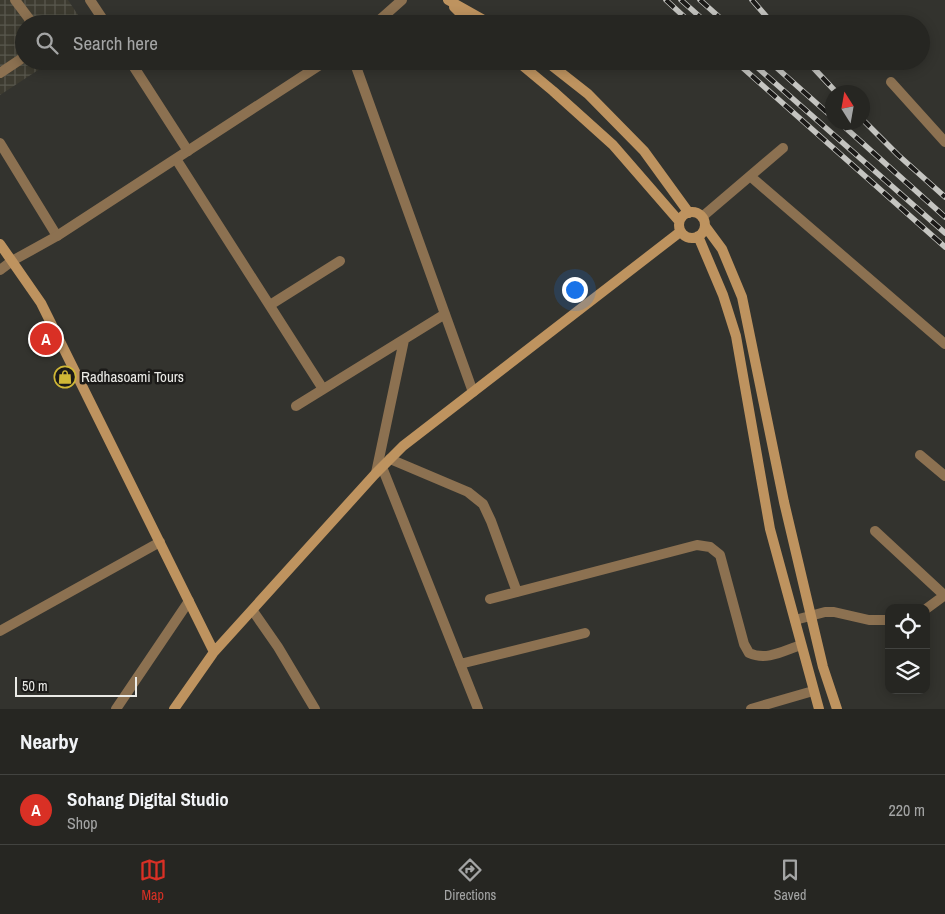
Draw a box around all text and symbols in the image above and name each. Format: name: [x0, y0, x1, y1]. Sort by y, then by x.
search box: [15, 15, 930, 70]
icon: search: [33, 29, 61, 57]
text: Search here: [73, 30, 158, 56]
north arrow: [825, 85, 870, 130]
your location: [562, 277, 588, 303]
pin: A: [30, 320, 62, 358]
shop icon: Radhasoami Tours: [53, 365, 77, 389]
place label: Radhasoami Tours: [81, 366, 184, 387]
map controls: [885, 604, 930, 694]
button: locate: [885, 604, 930, 649]
button: layers: [885, 649, 930, 694]
scale bar: [15, 674, 138, 697]
text: 50 m: [22, 677, 48, 695]
text: Nearby: [20, 727, 78, 756]
text: Sohang Digital Studio: [67, 786, 229, 812]
text: A: [31, 799, 41, 821]
text: 220 m: [889, 799, 925, 821]
text: Shop: [67, 812, 98, 834]
tab: Map: [139, 856, 167, 904]
tab: Directions: [444, 856, 496, 904]
tab: Saved: [774, 856, 806, 904]

